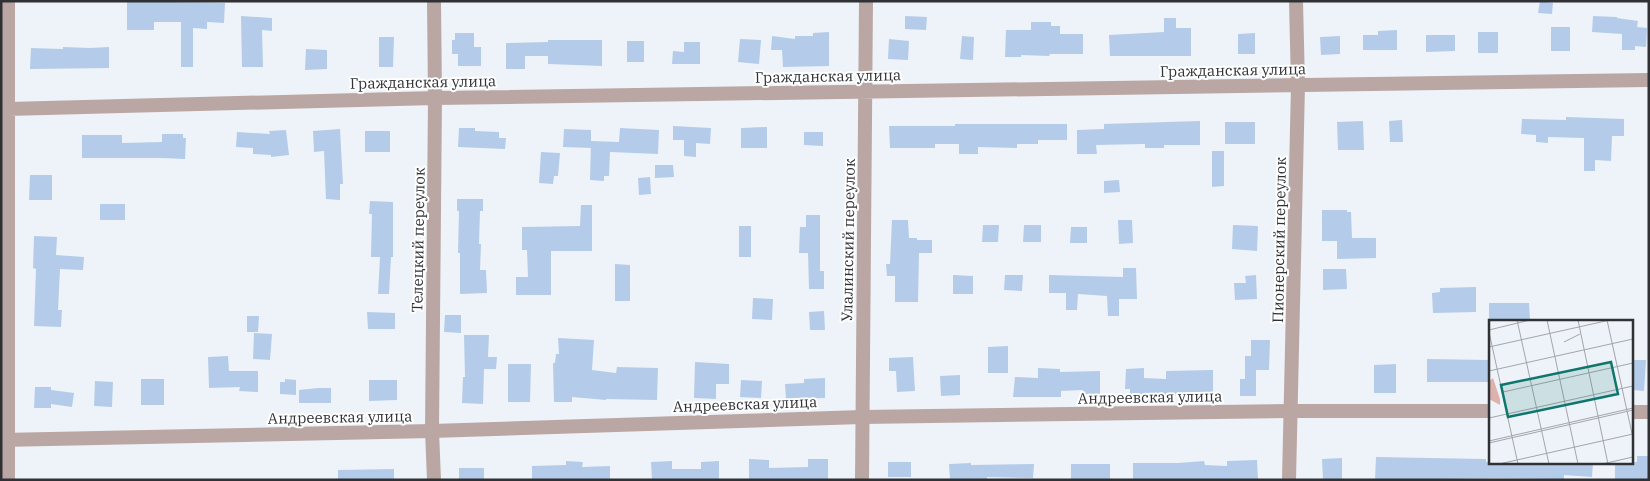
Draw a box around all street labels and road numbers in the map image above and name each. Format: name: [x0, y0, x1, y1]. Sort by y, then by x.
street label: Гражданская улица: [1160, 59, 1306, 81]
street label: Гражданская улица: [755, 65, 901, 87]
street label: Гражданская улица: [350, 71, 496, 93]
street label: Пионерский переулок: [1268, 157, 1290, 323]
street label: Улалинский переулок: [837, 158, 859, 322]
street label: Телецкий переулок: [407, 167, 429, 313]
street label: Андреевская улица: [1078, 386, 1222, 408]
street label: Андреевская улица: [672, 392, 818, 416]
street label: Андреевская улица: [268, 406, 412, 428]

